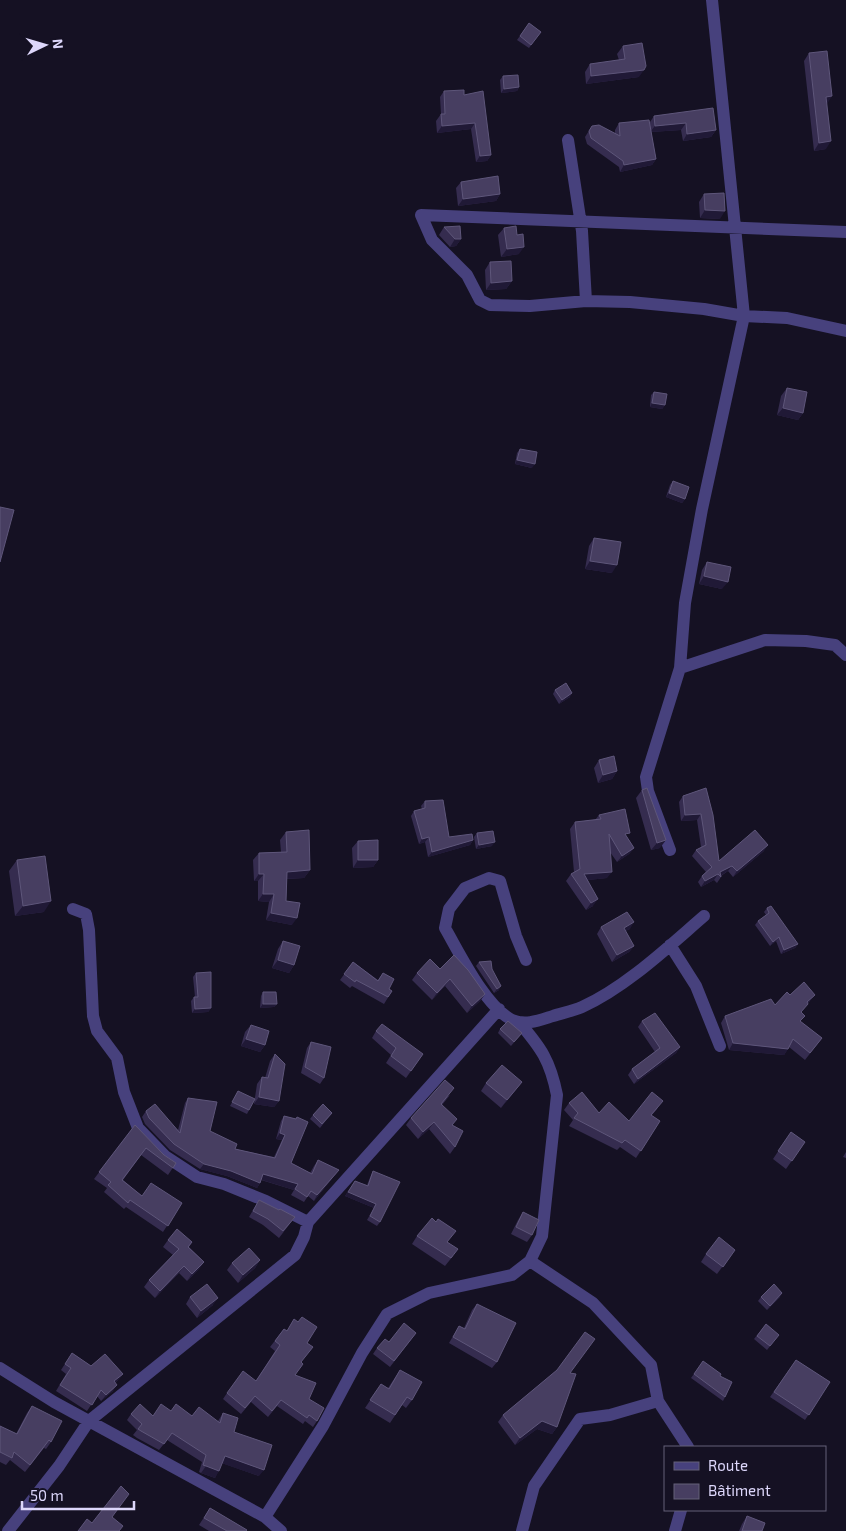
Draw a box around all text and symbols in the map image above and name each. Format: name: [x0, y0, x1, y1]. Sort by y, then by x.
north arrow: [20, 20, 70, 70]
text: N: [50, 38, 67, 50]
legend: [664, 1446, 826, 1511]
text: Route: [708, 1456, 748, 1474]
scale bar: [22, 1478, 135, 1510]
text: Bâtiment: [708, 1481, 771, 1499]
text: 50 m: [30, 1486, 64, 1504]

